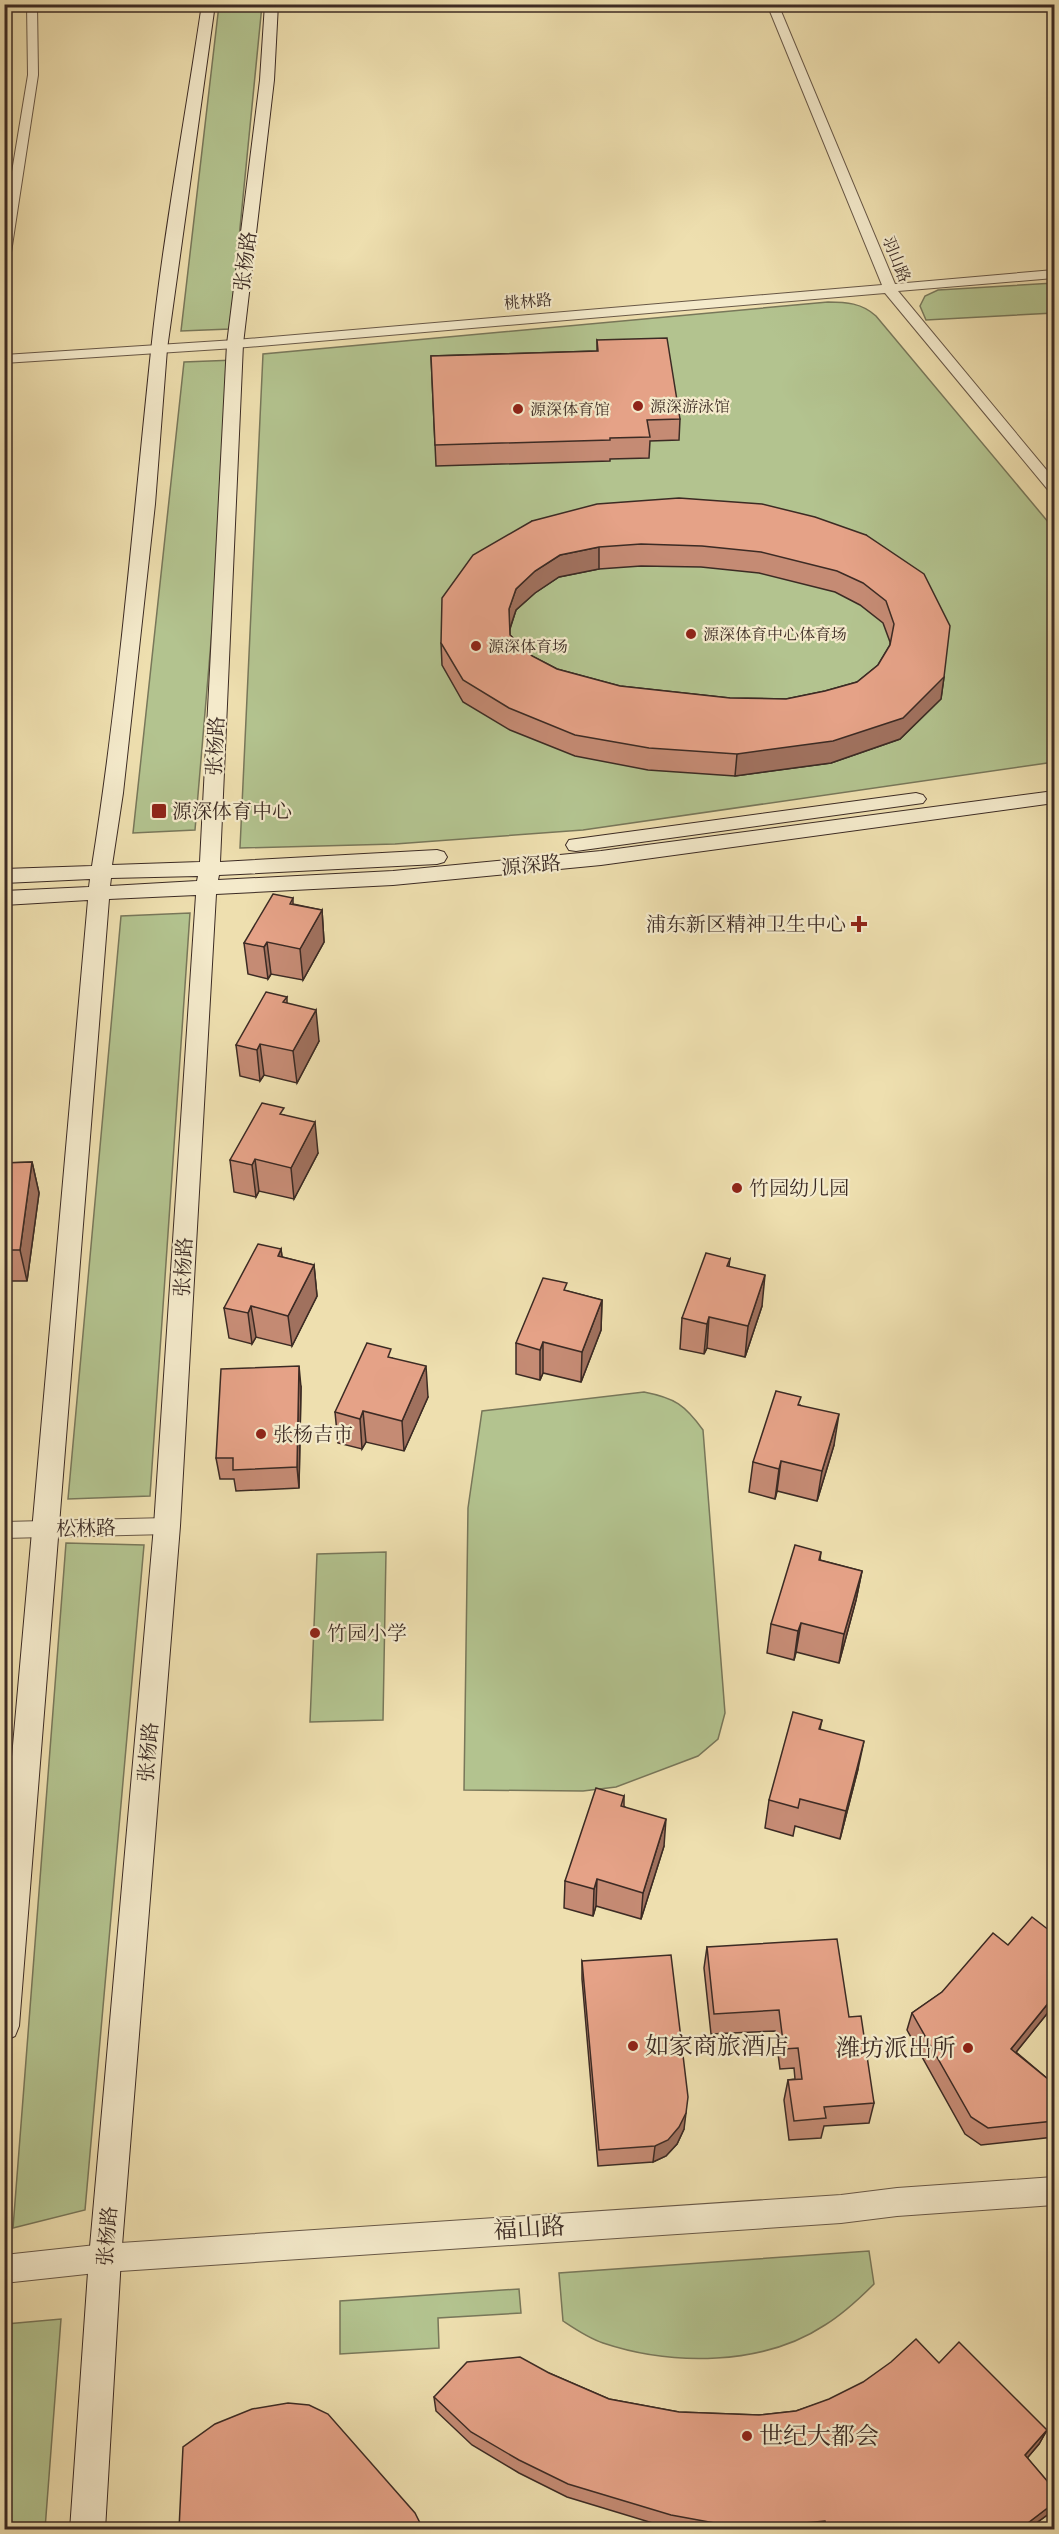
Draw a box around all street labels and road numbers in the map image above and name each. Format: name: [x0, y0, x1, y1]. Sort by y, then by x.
street label: 张杨路: [230, 230, 263, 292]
street label: 羽山路: [878, 233, 914, 285]
street label: 桃林路: [503, 290, 553, 314]
street label: 张杨路: [202, 715, 231, 777]
street label: 源深路: [500, 851, 562, 882]
street label: 张杨路: [170, 1236, 199, 1298]
street label: 松林路: [56, 1516, 116, 1543]
street label: 张杨路: [134, 1721, 165, 1783]
street label: 张杨路: [93, 2205, 124, 2267]
street label: 福山路: [492, 2212, 566, 2246]

